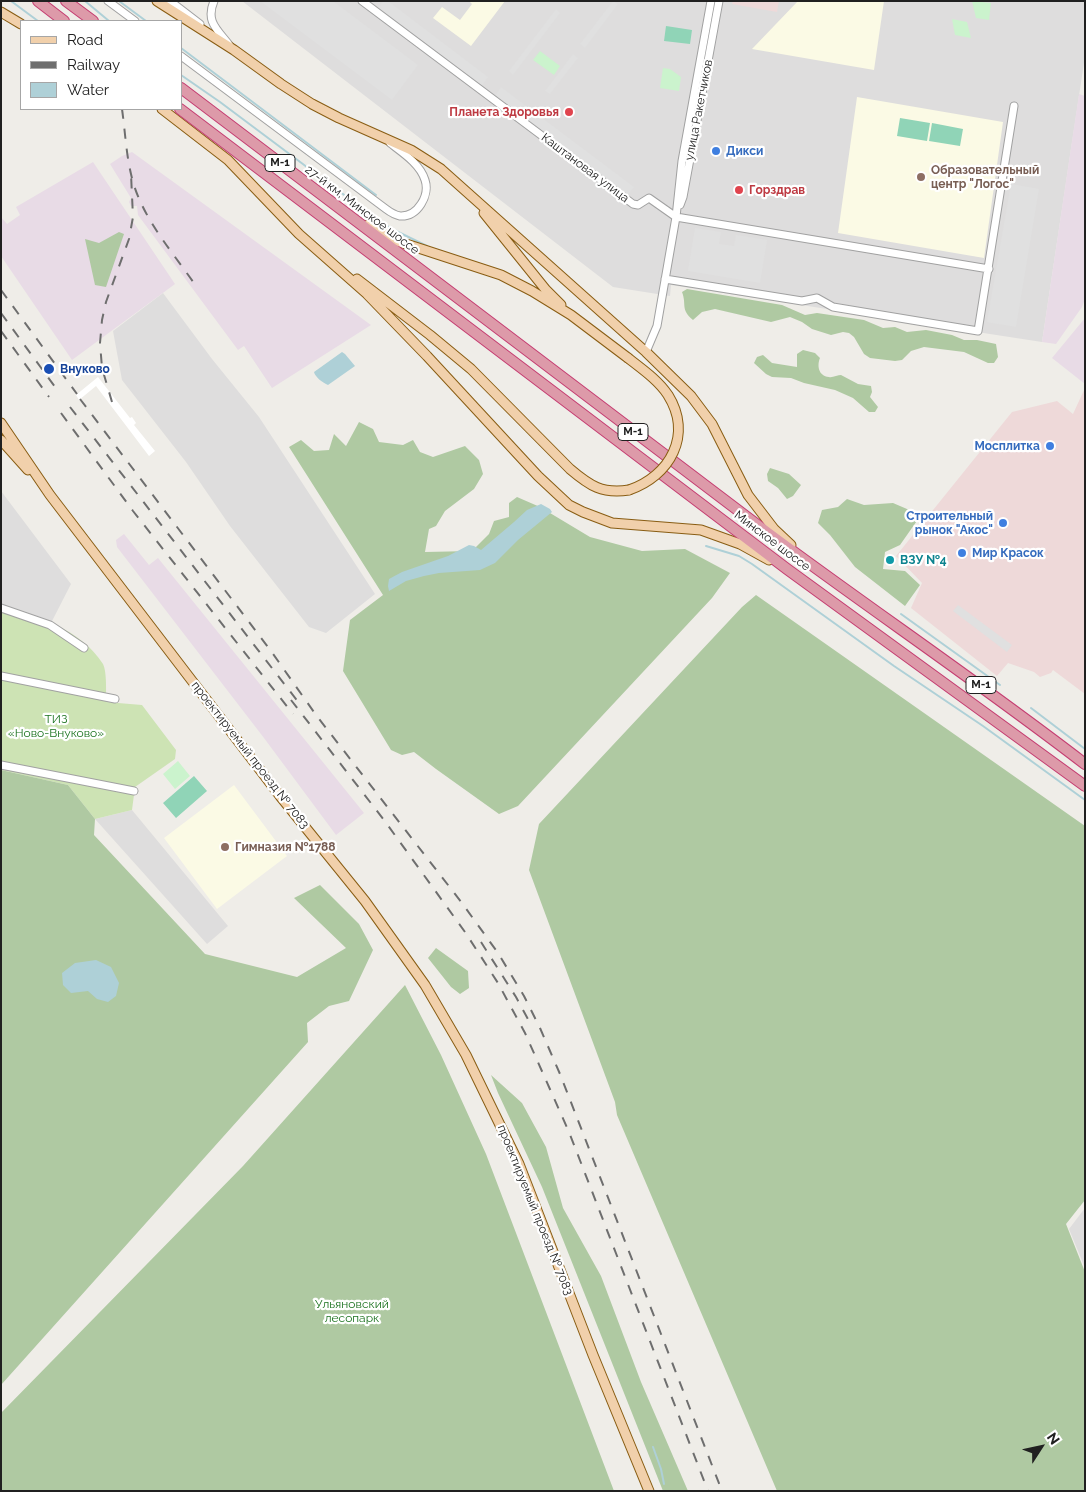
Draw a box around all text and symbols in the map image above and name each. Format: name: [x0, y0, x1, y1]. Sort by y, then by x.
legend: [20, 20, 182, 110]
text: Road: [67, 31, 103, 49]
text: Railway: [67, 56, 120, 74]
street label: улица Ракетчиков: [682, 58, 716, 162]
text: Water: [67, 81, 109, 99]
place label: Планета Здоровья: [449, 105, 559, 119]
marker: Планета Здоровья: [563, 106, 575, 118]
street label: Каштановая улица: [538, 130, 632, 206]
place label: Дикси: [726, 144, 763, 158]
marker: Дикси: [710, 145, 722, 157]
road number: М-1: [265, 154, 295, 172]
street label: 27-й км, Минское шоссе: [302, 162, 422, 258]
place label: Образовательный центр "Логос": [931, 163, 1039, 191]
marker: Образовательный центр "Логос": [915, 171, 927, 183]
place label: Горздрав: [749, 183, 805, 197]
marker: Горздрав: [733, 184, 745, 196]
marker: Внуково: [42, 362, 56, 376]
place label: Внуково: [60, 362, 110, 376]
road number: М-1: [618, 424, 648, 441]
place label: Мосплитка: [974, 439, 1040, 453]
marker: Мосплитка: [1044, 440, 1056, 452]
street label: Минское шоссе: [731, 508, 813, 574]
place label: Строительный рынок "Акос": [906, 509, 993, 537]
marker: Строительный рынок "Акос": [997, 517, 1009, 529]
place label: Мир Красок: [972, 546, 1044, 560]
marker: Мир Красок: [956, 547, 968, 559]
place label: ВЗУ №4: [900, 553, 947, 567]
marker: ВЗУ №4: [884, 554, 896, 566]
road number: М-1: [966, 676, 996, 694]
street label: проектируемый проезд № 7083: [188, 679, 312, 831]
park label: ТИЗ «Ново-Внуково»: [8, 712, 104, 740]
place label: Гимназия №1788: [235, 840, 336, 854]
marker: Гимназия №1788: [219, 841, 231, 853]
street label: проектируемый проезд № 7083: [494, 1123, 576, 1297]
park label: Ульяновский лесопарк: [315, 1297, 389, 1325]
north arrow: [1016, 1422, 1066, 1472]
text: N: [1044, 1429, 1063, 1447]

